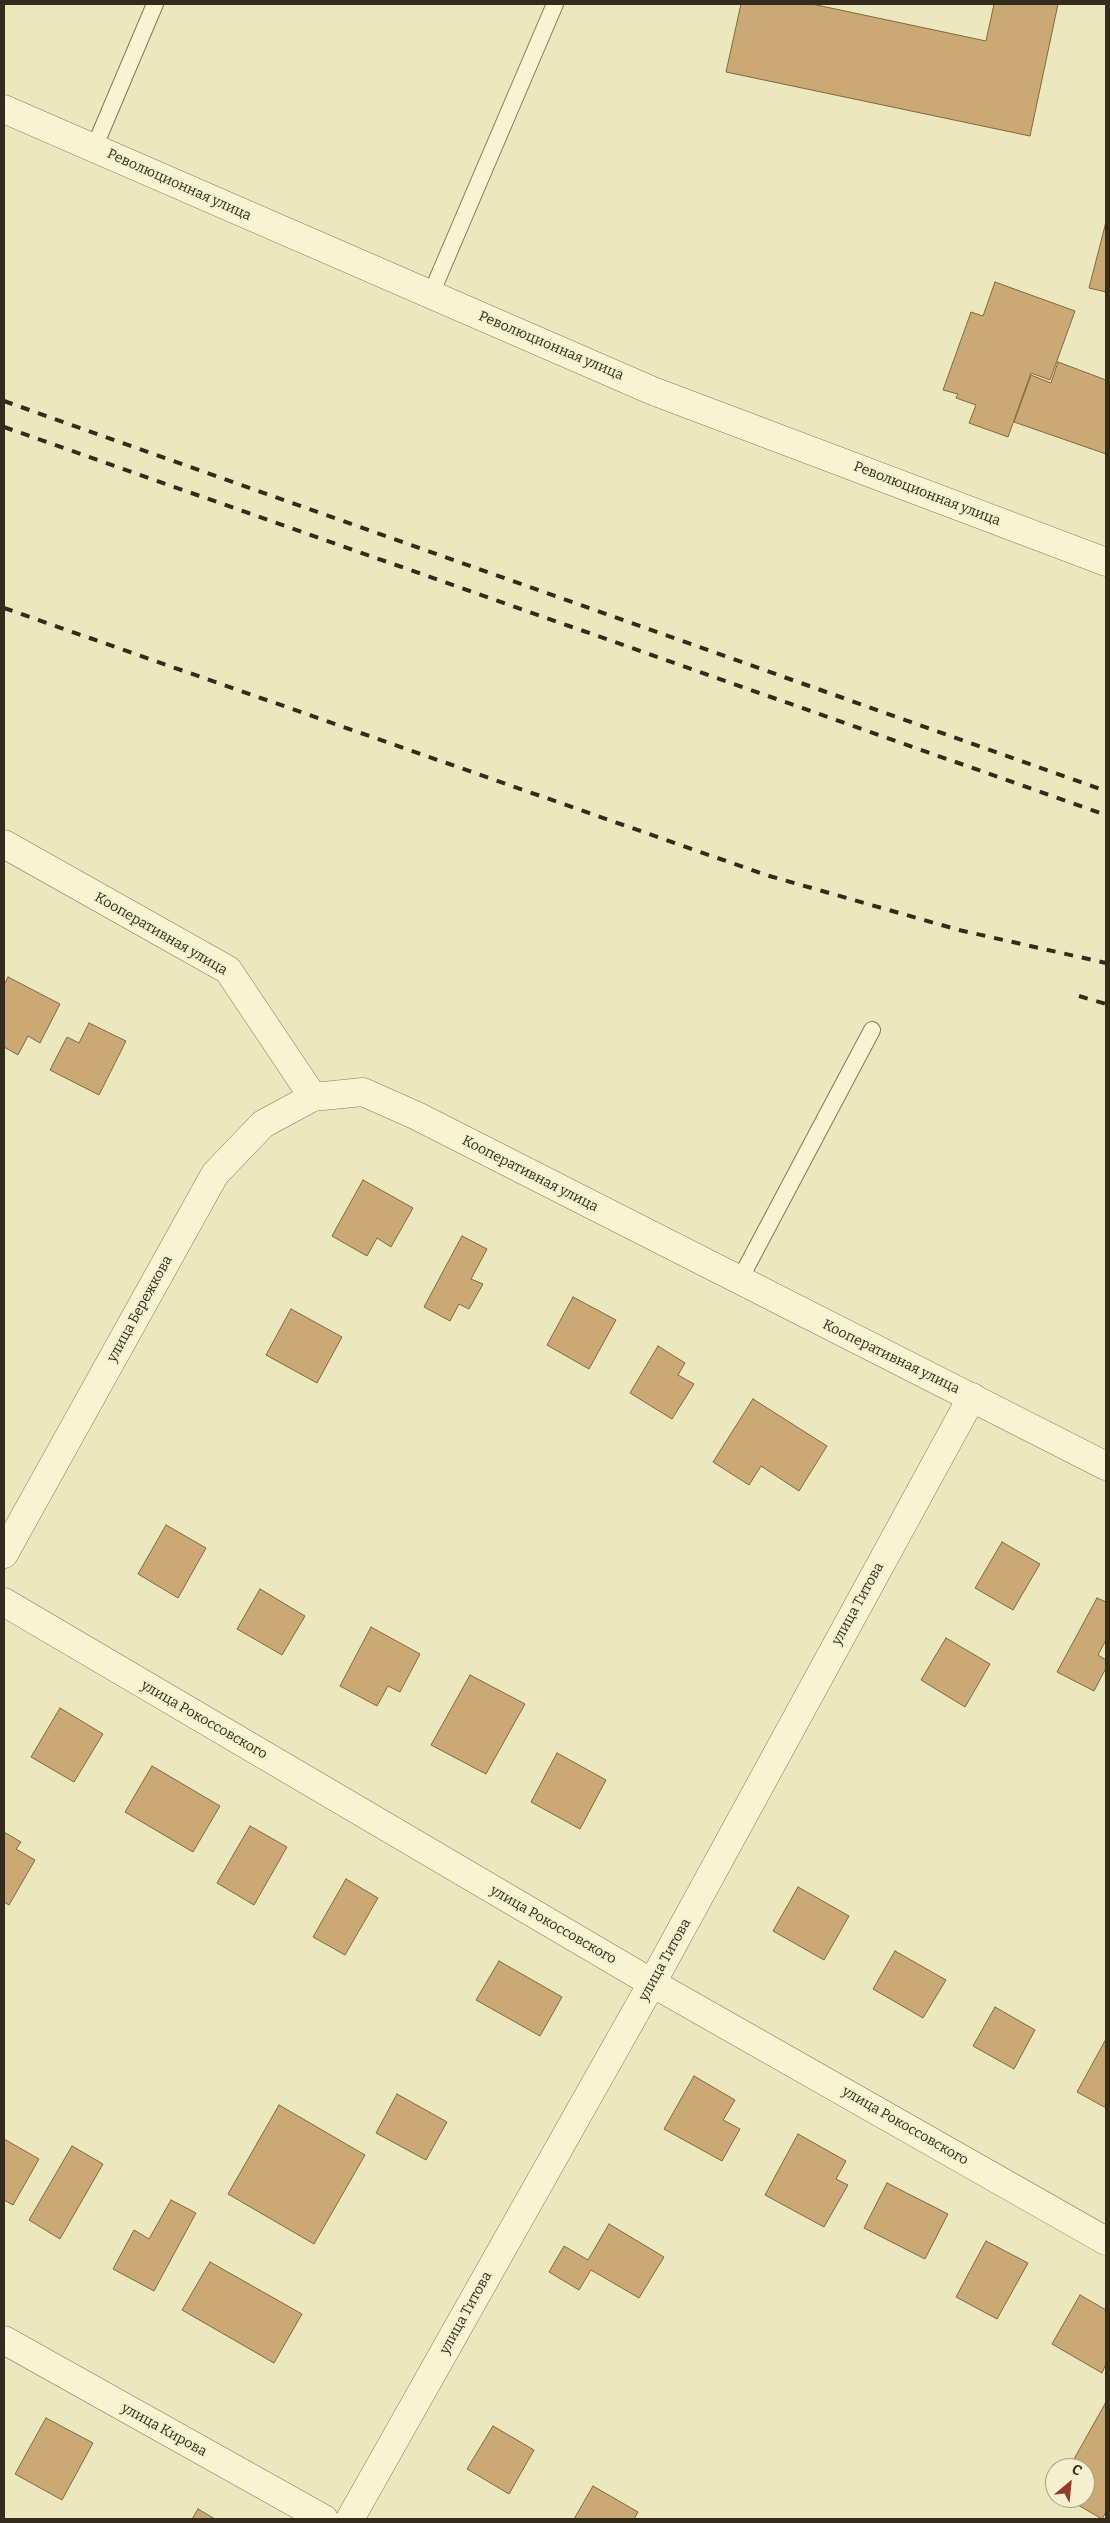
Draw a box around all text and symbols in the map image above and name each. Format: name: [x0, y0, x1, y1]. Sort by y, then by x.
street label: Революционная улица: [104, 146, 254, 224]
street label: Революционная улица: [476, 308, 626, 384]
street label: Революционная улица: [851, 458, 1003, 530]
street label: Кооперативная улица: [92, 889, 230, 979]
street label: Кооперативная улица: [459, 1132, 601, 1216]
street label: улица Бережкова: [104, 1253, 176, 1365]
street label: Кооперативная улица: [820, 1316, 962, 1398]
street label: улица Титова: [828, 1560, 888, 1648]
street label: улица Рокоссовского: [138, 1677, 270, 1763]
street label: улица Рокоссовского: [487, 1882, 619, 1968]
street label: улица Титова: [635, 1916, 695, 2004]
street label: улица Рокоссовского: [839, 2083, 971, 2169]
street label: улица Титова: [436, 2269, 496, 2357]
street label: улица Кирова: [118, 2400, 210, 2460]
north arrow: [1045, 2458, 1095, 2508]
text: С: [1069, 2461, 1085, 2480]

